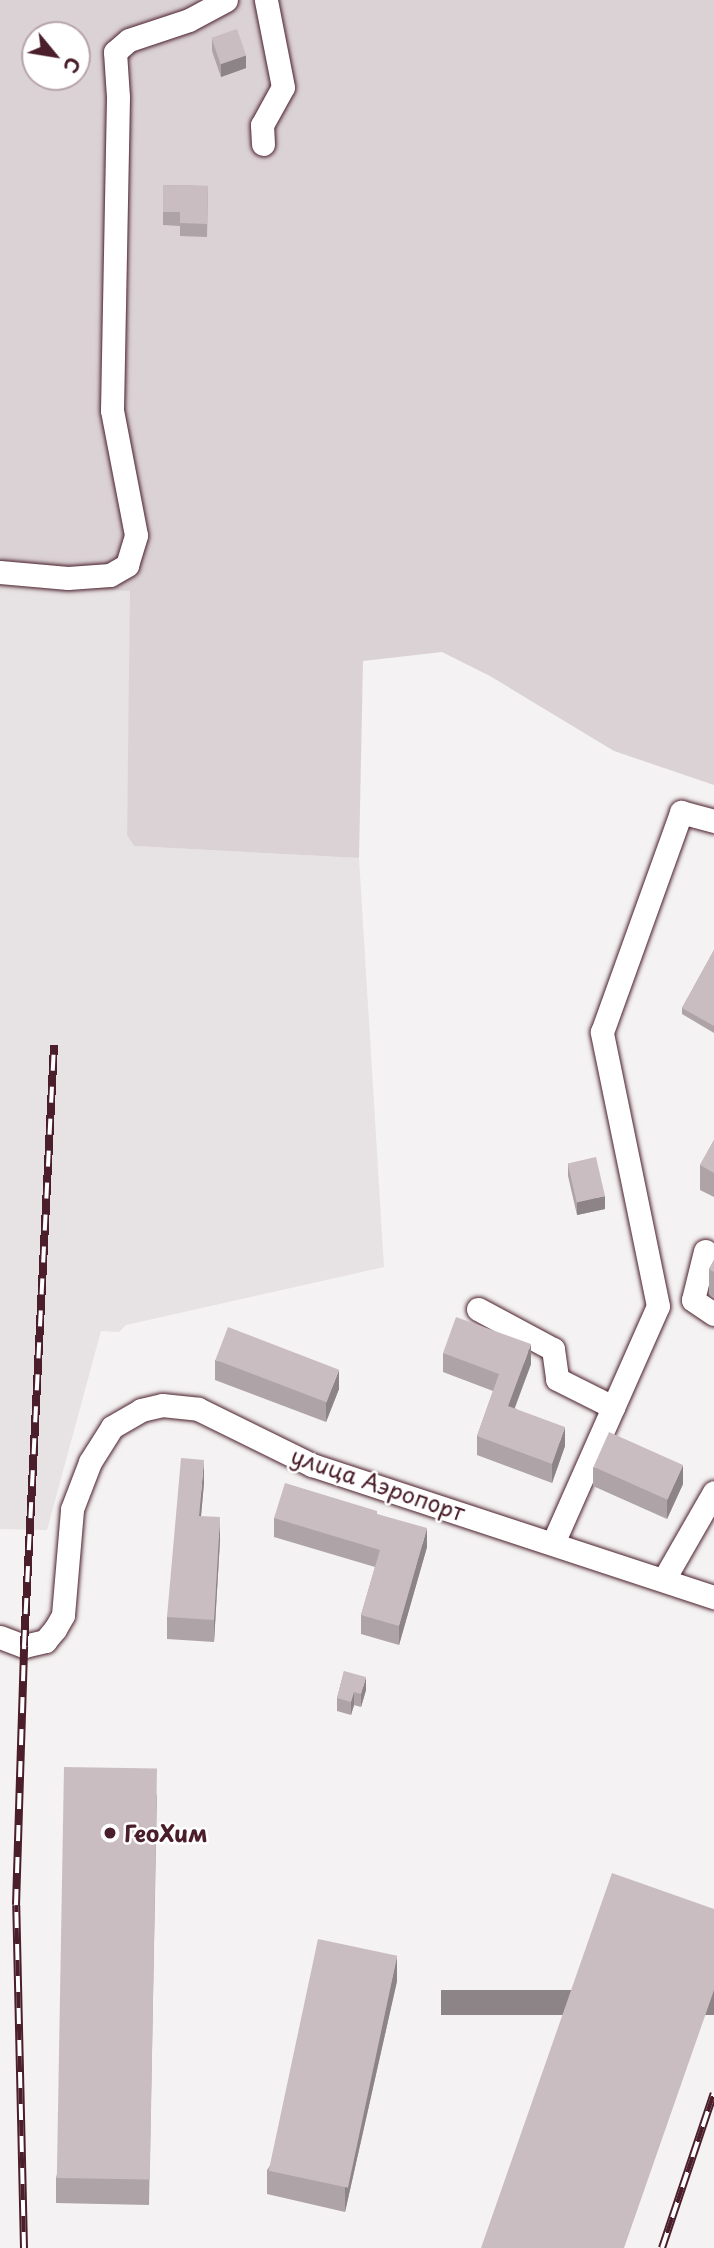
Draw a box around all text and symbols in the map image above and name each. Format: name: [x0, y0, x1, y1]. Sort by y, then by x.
north arrow: [21, 21, 91, 91]
text: С: [57, 52, 88, 79]
street label: улица Аэропорт: [287, 1441, 469, 1527]
place label: ГеоХим: [124, 1819, 208, 1847]
marker: ГеоХим: [102, 1825, 118, 1841]

